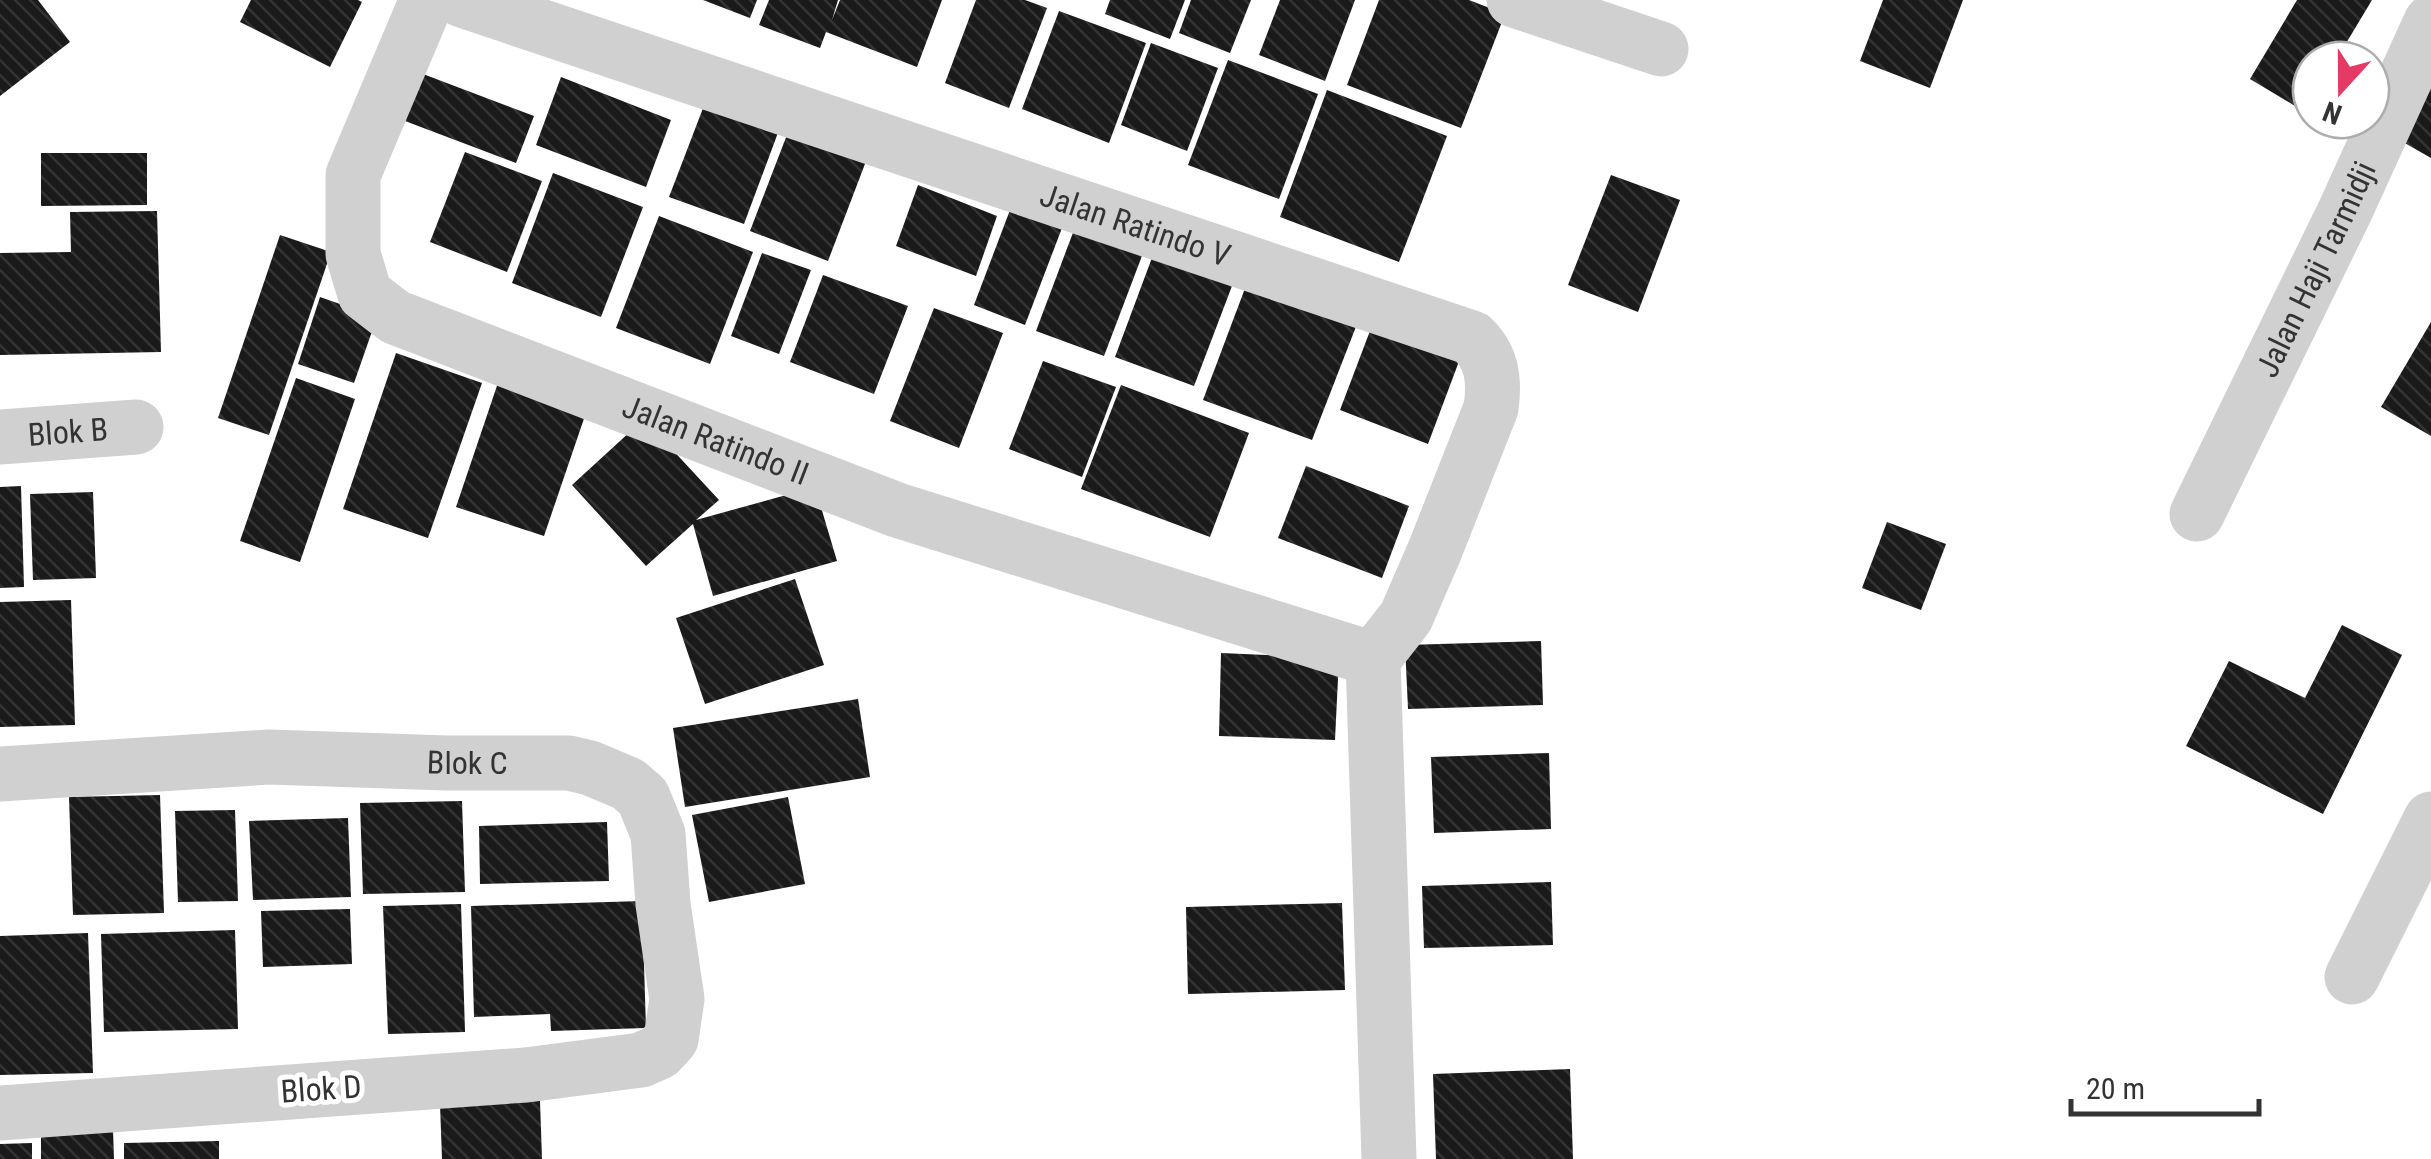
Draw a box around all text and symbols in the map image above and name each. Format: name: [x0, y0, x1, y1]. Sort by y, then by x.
north arrow: [2291, 40, 2391, 140]
text: N: [2318, 94, 2346, 131]
street label: Jalan Haji Tarmidji: [2248, 156, 2384, 383]
street label: Jalan Ratindo V: [1035, 176, 1235, 275]
street label: Jalan Ratindo II: [617, 387, 814, 493]
street label: Blok B: [26, 410, 109, 454]
street label: Blok C: [426, 743, 508, 782]
scale bar: [2071, 1054, 2258, 1116]
street label: Blok D: [279, 1067, 363, 1111]
text: 20 m: [2086, 1071, 2145, 1106]

